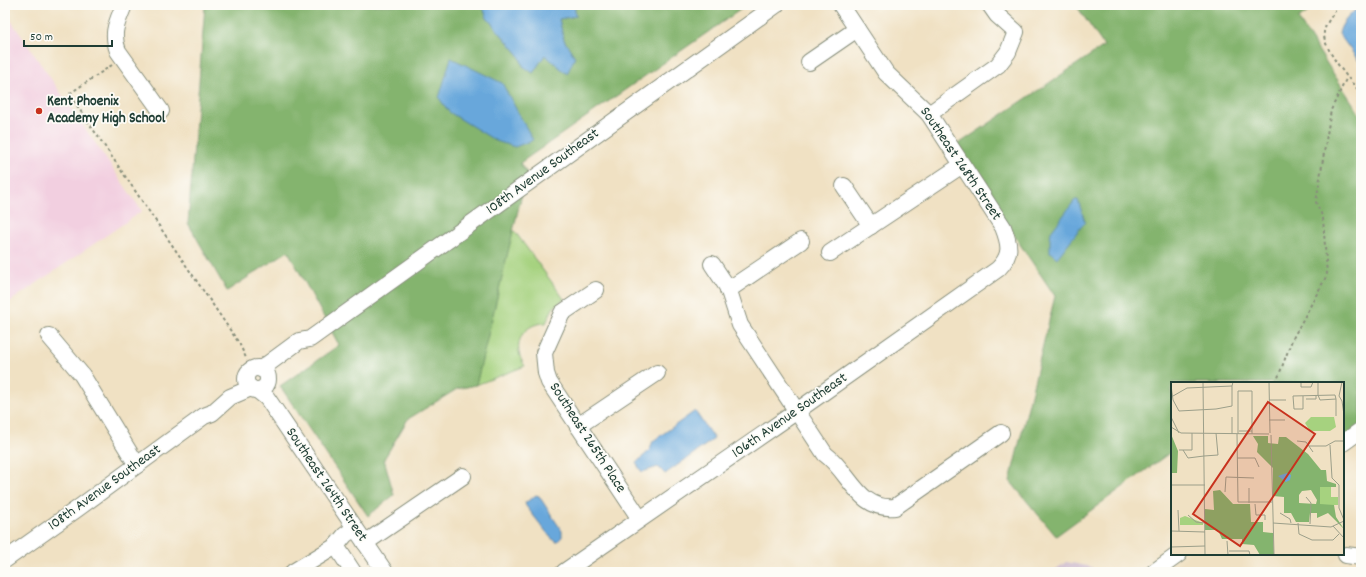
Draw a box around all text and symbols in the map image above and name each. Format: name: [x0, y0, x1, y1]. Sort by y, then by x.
scale bar: [24, 22, 112, 48]
text: 50 m: [30, 29, 53, 46]
place label: Kent Phoenix Academy High School: [47, 91, 166, 130]
street label: Southeast 268th Street: [914, 103, 1007, 226]
marker: Kent Phoenix Academy High School: [34, 106, 44, 116]
street label: 108th Avenue Southeast: [482, 123, 605, 221]
street label: 106th Avenue Southeast: [728, 368, 853, 464]
street label: Southeast 265th Place: [543, 378, 631, 498]
inset map: [1171, 382, 1344, 555]
street label: Southeast 264th Street: [280, 424, 373, 547]
street label: 108th Avenue Southeast: [44, 439, 167, 537]

